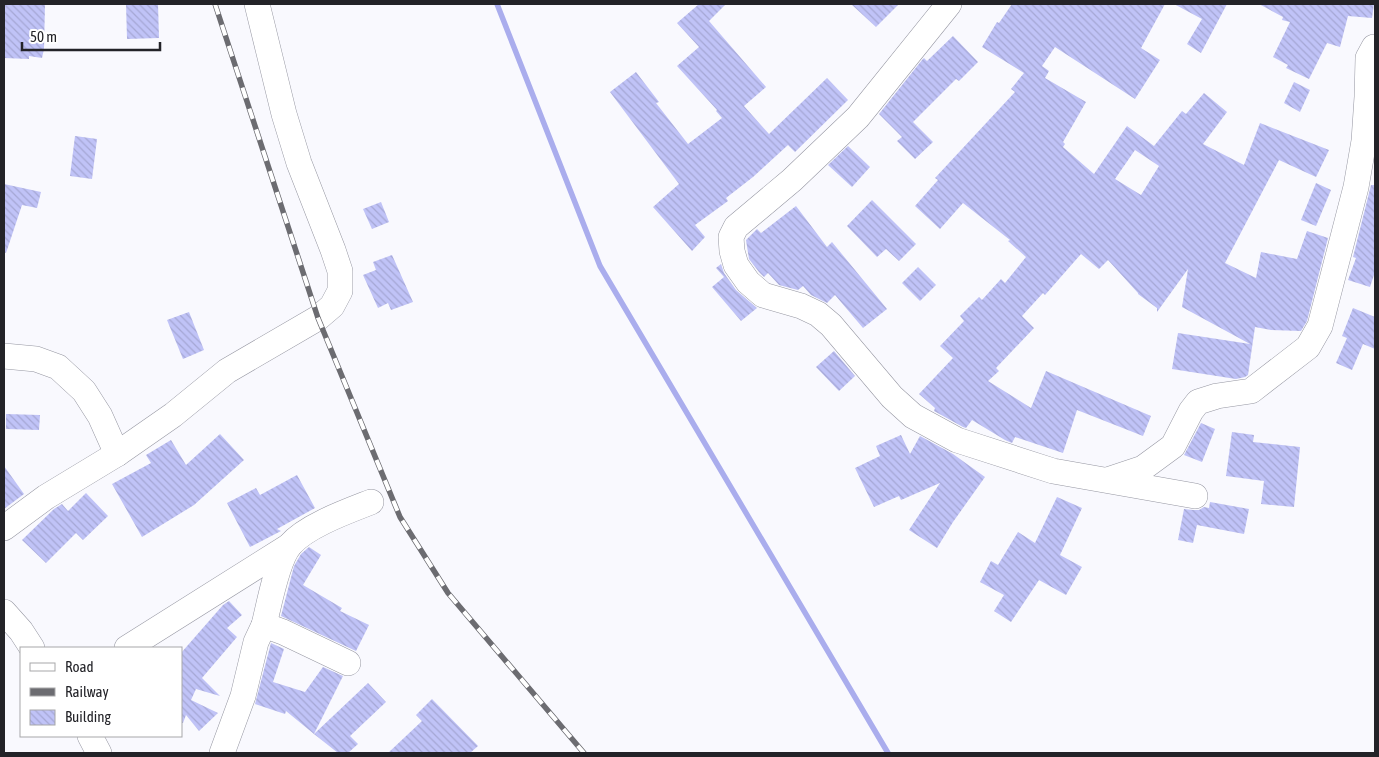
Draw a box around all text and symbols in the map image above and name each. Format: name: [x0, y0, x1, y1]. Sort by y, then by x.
scale bar: [22, 20, 160, 52]
text: 50 m: [30, 28, 57, 45]
legend: [20, 647, 182, 737]
text: Road: [65, 658, 94, 675]
text: Railway: [65, 683, 109, 700]
text: Building: [65, 708, 111, 725]

